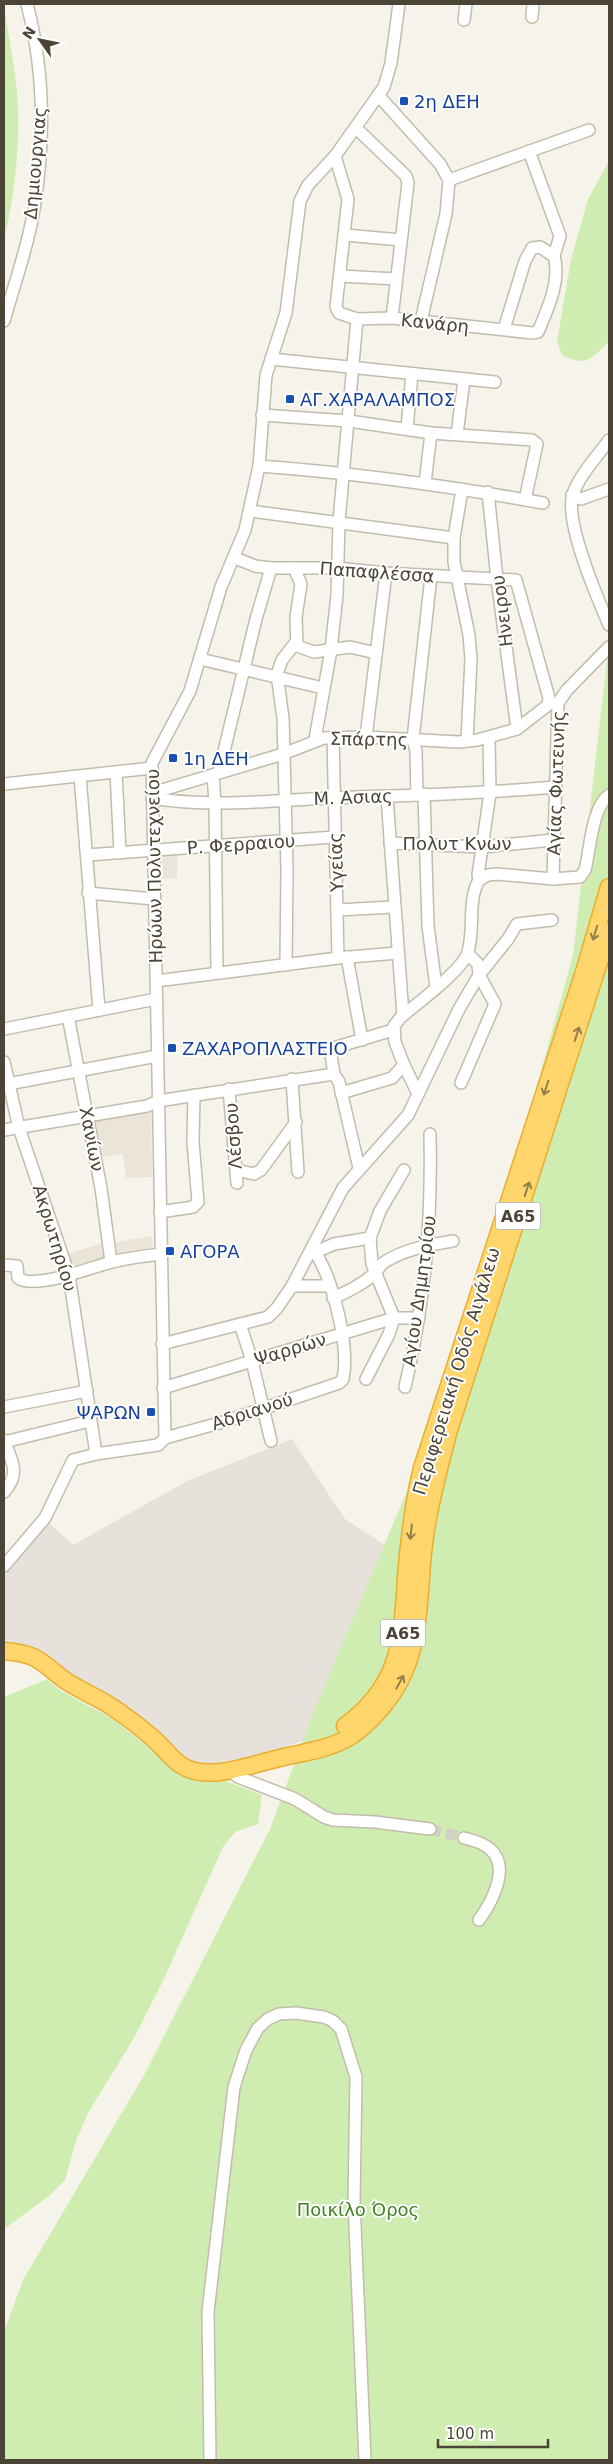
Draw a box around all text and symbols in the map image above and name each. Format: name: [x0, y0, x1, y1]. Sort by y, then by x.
north arrow: [15, 15, 65, 65]
text: N: [19, 24, 39, 42]
place label: 2η ΔΕΗ: [414, 91, 480, 112]
marker: 2η ΔΕΗ: [398, 95, 410, 107]
street label: Δημιουργιας: [20, 106, 50, 220]
street label: Κανάρη: [400, 309, 470, 337]
place label: ΑΓ.ΧΑΡΑΛΑΜΠΟΣ: [300, 389, 455, 410]
marker: ΑΓ.ΧΑΡΑΛΑΜΠΟΣ: [284, 393, 296, 405]
street label: Παπαφλέσσα: [319, 558, 435, 586]
street label: Ηνειρου: [487, 574, 517, 648]
street label: Αγίας Φωτεινής: [543, 710, 569, 856]
street label: Σπάρτης: [330, 728, 408, 750]
place label: 1η ΔΕΗ: [183, 748, 249, 769]
marker: 1η ΔΕΗ: [167, 752, 179, 764]
street label: Ηρώων Πολυτεχνείου: [142, 768, 166, 964]
street label: Μ. Ασιας: [313, 785, 393, 809]
street label: Ρ. Φερραιου: [186, 830, 296, 858]
street label: Υγείας: [324, 832, 348, 893]
street label: Πολυτ Κνων: [402, 833, 512, 854]
one-way arrow: [590, 925, 600, 941]
one-way arrow: [573, 1027, 582, 1042]
place label: ΖΑΧΑΡΟΠΛΑΣΤΕΙΟ: [182, 1038, 348, 1059]
marker: ΖΑΧΑΡΟΠΛΑΣΤΕΙΟ: [166, 1042, 178, 1054]
one-way arrow: [540, 1080, 550, 1096]
street label: Λέσβου: [220, 1102, 246, 1170]
street label: Χανίων: [75, 1105, 109, 1173]
one-way arrow: [523, 1181, 532, 1197]
street label: Ακρωτηρίου: [29, 1182, 81, 1294]
road number: Α65: [496, 1202, 540, 1230]
street label: Αγίου Δημητρίου: [398, 1214, 440, 1368]
place label: ΑΓΟΡΑ: [180, 1241, 240, 1262]
marker: ΑΓΟΡΑ: [164, 1245, 176, 1257]
street label: Περιφερειακή Οδός Αιγάλεω: [408, 1245, 504, 1497]
street label: Ψαρρών: [252, 1328, 328, 1370]
street label: Αδριανού: [209, 1388, 295, 1434]
place label: ΨΑΡΩΝ: [76, 1402, 141, 1423]
marker: ΨΑΡΩΝ: [145, 1406, 157, 1418]
one-way arrow: [406, 1524, 416, 1540]
road number: Α65: [380, 1620, 426, 1646]
one-way arrow: [395, 1674, 405, 1689]
park label: Ποικίλο Όρος: [297, 2199, 419, 2220]
scale bar: [438, 2416, 548, 2448]
text: 100 m: [446, 2425, 494, 2443]

